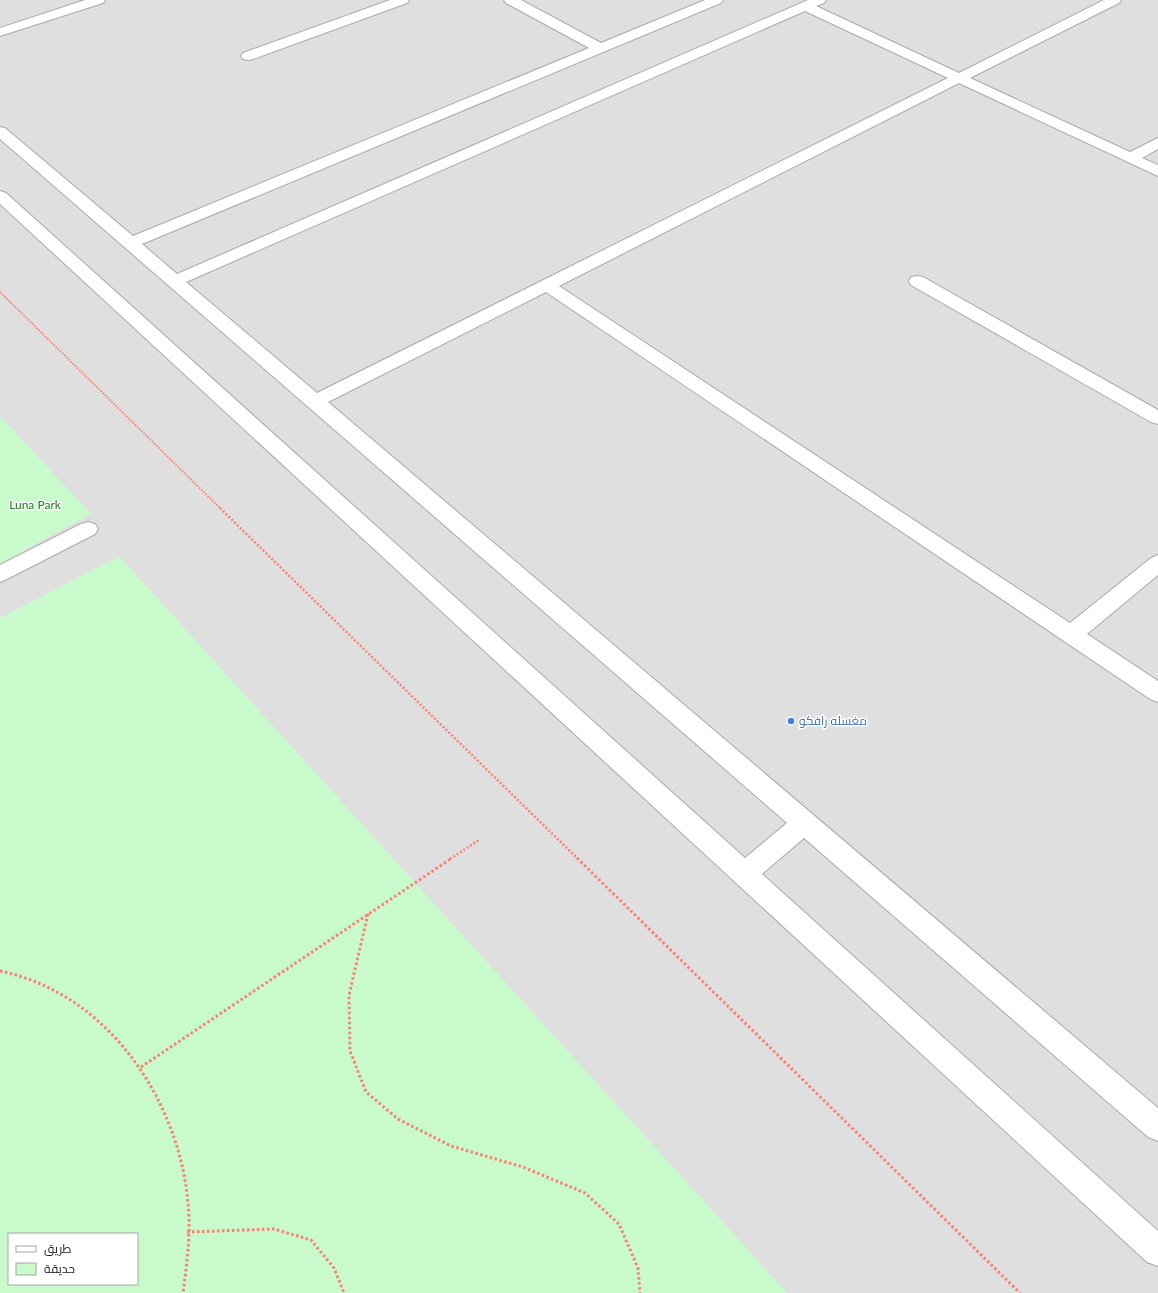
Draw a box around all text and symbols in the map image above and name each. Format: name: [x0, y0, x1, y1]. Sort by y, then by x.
park label: Luna Park: [9, 497, 62, 512]
place label: مغسله رافكو: [799, 713, 867, 728]
marker: مغسله رافكو: [786, 716, 796, 726]
legend: [8, 1233, 138, 1285]
text: طريق: [44, 1241, 72, 1256]
text: حديقة: [44, 1261, 75, 1276]

